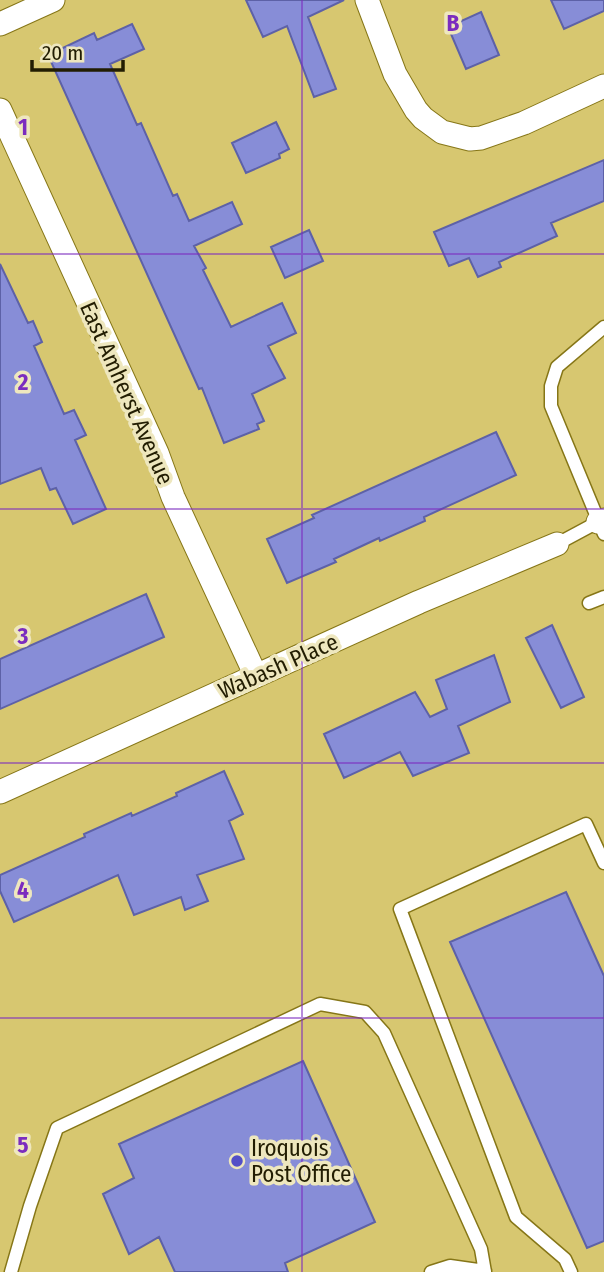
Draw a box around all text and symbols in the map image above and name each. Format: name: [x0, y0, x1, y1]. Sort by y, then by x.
text: B: [447, 9, 460, 37]
scale bar: [32, 28, 122, 72]
text: 20 m: [42, 40, 83, 66]
text: 1: [18, 113, 28, 141]
street label: East Amherst Avenue: [74, 297, 180, 489]
text: 2: [17, 368, 29, 396]
text: 3: [17, 622, 29, 650]
street label: Wabash Place: [214, 627, 342, 705]
text: 4: [17, 876, 29, 904]
text: 5: [17, 1131, 29, 1159]
place label: Iroquois Post Office: [251, 1134, 351, 1188]
marker: Iroquois Post Office: [229, 1153, 245, 1169]

